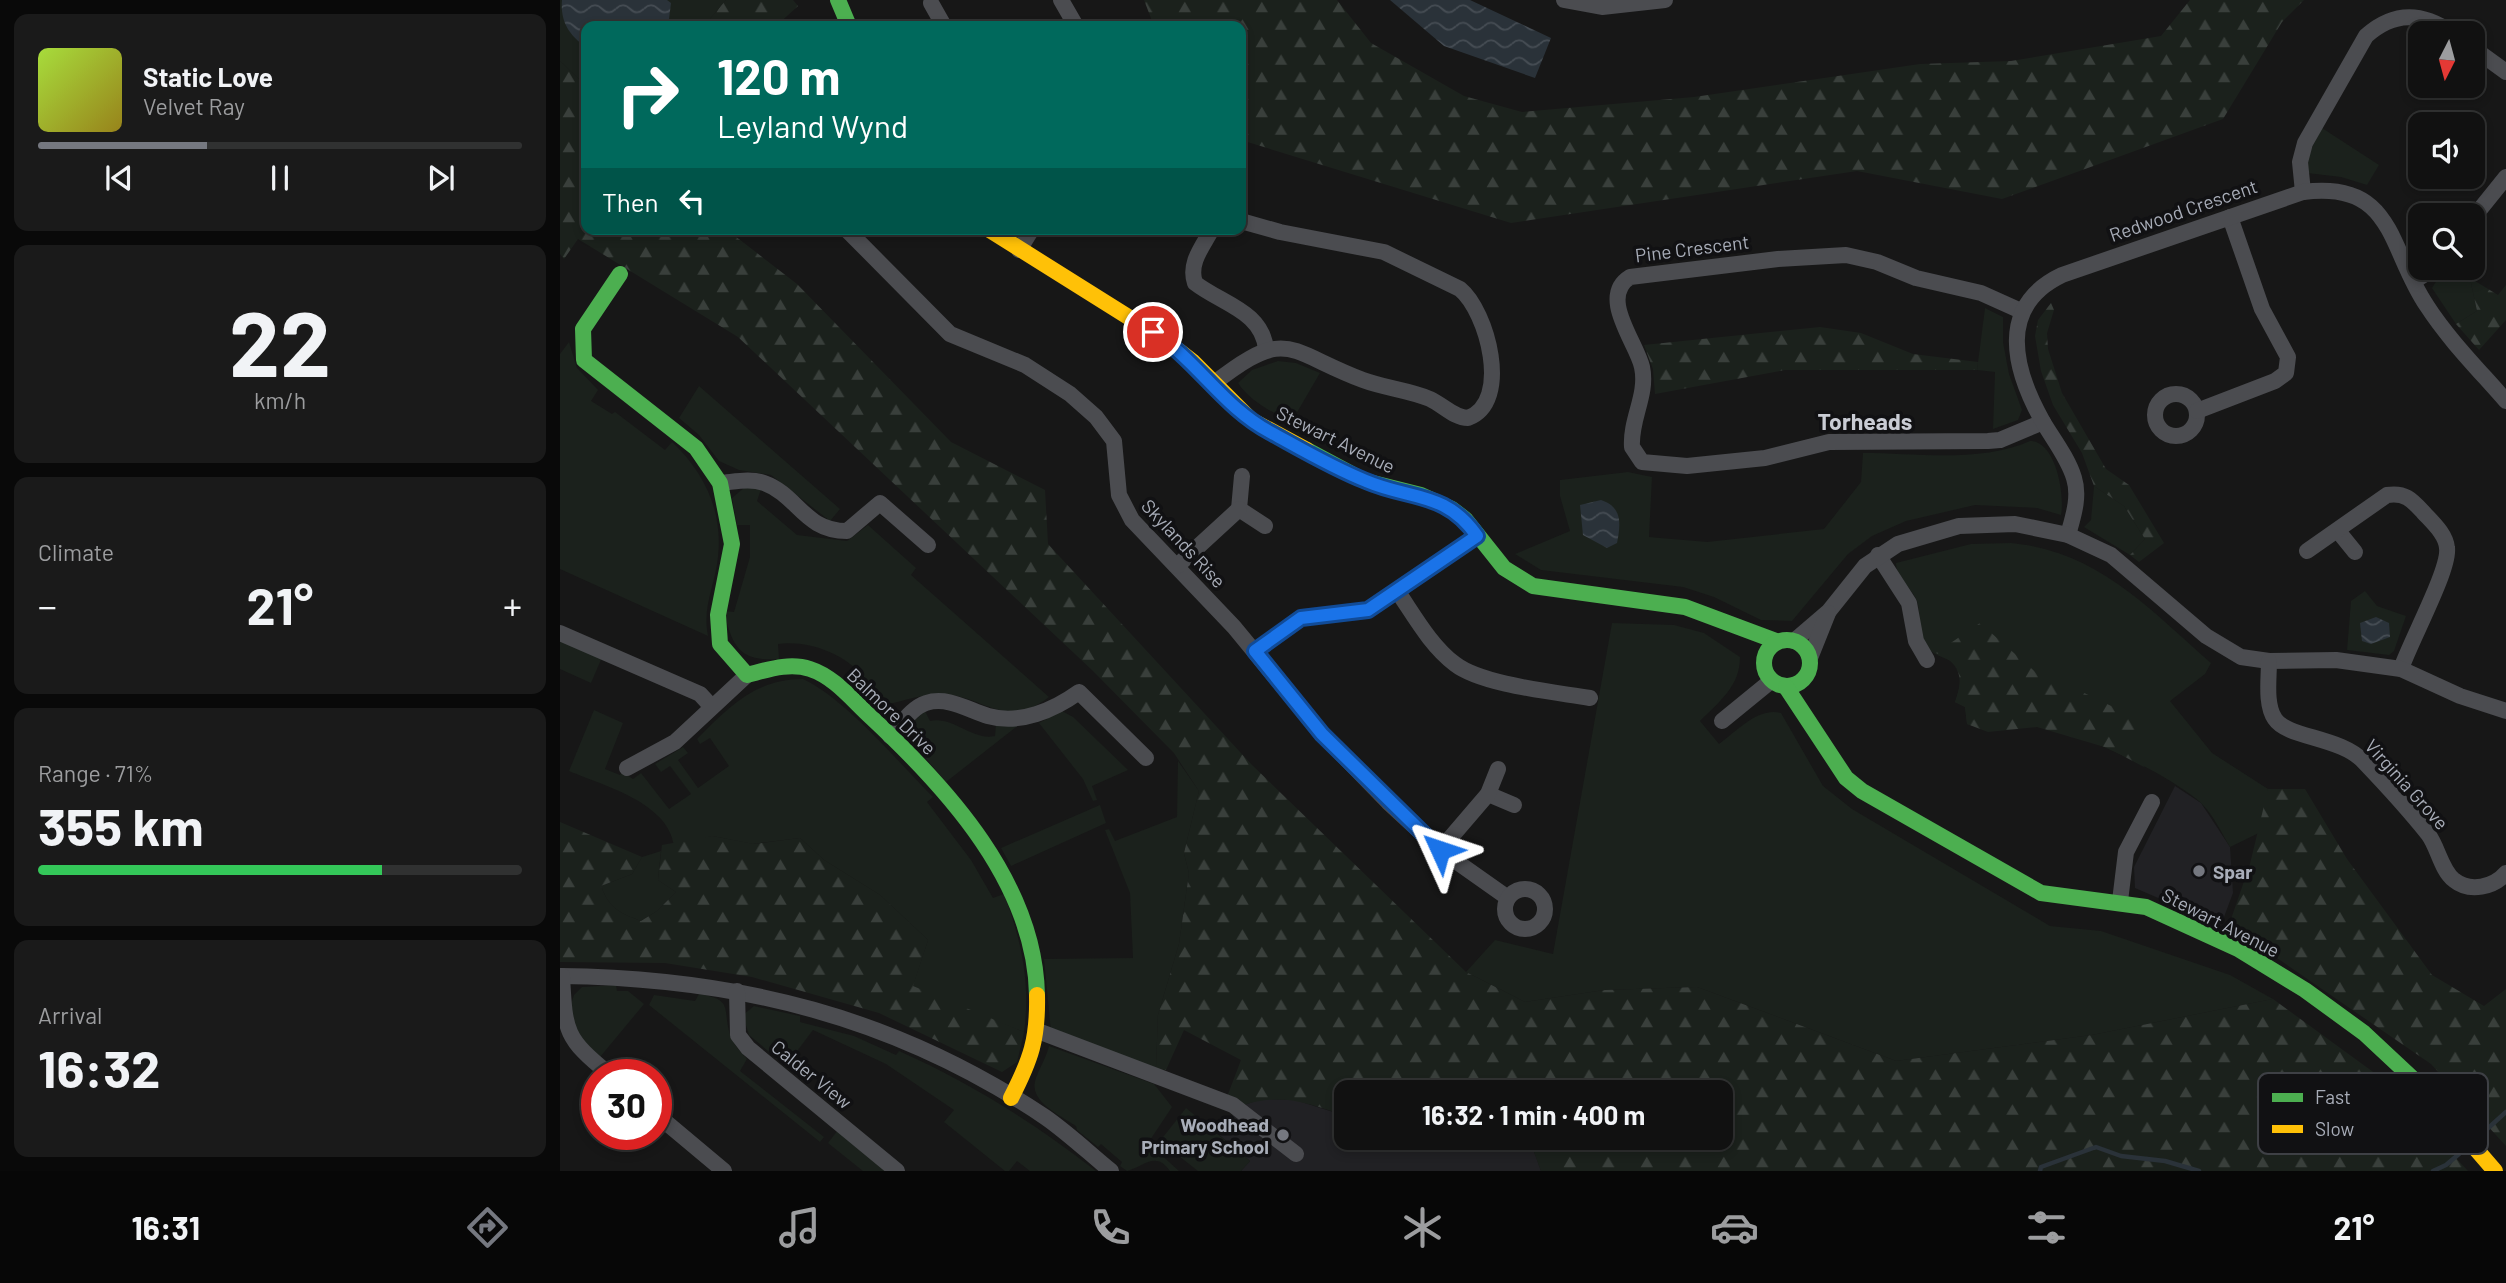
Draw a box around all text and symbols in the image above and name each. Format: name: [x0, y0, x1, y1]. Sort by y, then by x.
north arrow: [2408, 21, 2485, 98]
map controls: [2408, 21, 2485, 280]
text: 120 m: [717, 46, 840, 105]
icon: right: [602, 49, 693, 140]
text: Static Love: [143, 61, 273, 92]
text: Velvet Ray: [143, 92, 245, 120]
text: Leyland Wynd: [717, 106, 908, 144]
button: sound: [2408, 112, 2485, 189]
icon: previous: [100, 159, 138, 197]
icon: pause: [261, 159, 299, 197]
icon: next: [422, 159, 460, 197]
street label: Redwood Crescent: [2106, 174, 2260, 246]
icon: left: [673, 182, 711, 220]
text: Then: [602, 186, 659, 217]
button: search: [2408, 203, 2485, 280]
street label: Pine Crescent: [1634, 230, 1750, 266]
text: 22: [229, 286, 331, 395]
pin: [1123, 302, 1183, 362]
icon: arrive: [1134, 313, 1172, 351]
text: km/h: [254, 386, 306, 414]
street label: Stewart Avenue: [1273, 400, 1399, 478]
district label: Torheads: [1818, 407, 1912, 435]
street label: Skylands Rise: [1137, 494, 1231, 592]
text: Climate: [38, 538, 114, 566]
text: 21°: [247, 573, 313, 635]
text: −: [38, 582, 57, 628]
text: +: [503, 582, 522, 628]
street label: Balmore Drive: [843, 663, 941, 759]
street label: Virginia Grove: [2360, 734, 2454, 834]
text: Range · 71%: [38, 759, 153, 787]
text: 355 km: [38, 794, 204, 856]
position arrow: [1403, 813, 1477, 887]
place label: Spar: [2213, 860, 2253, 883]
marker: Spar: [2191, 863, 2207, 879]
street label: Stewart Avenue: [2158, 882, 2284, 962]
text: Arrival: [38, 1001, 102, 1029]
street label: Calder View: [767, 1035, 857, 1113]
text: 16:32: [38, 1036, 160, 1098]
speed limit sign: 30: [581, 1059, 672, 1150]
legend: [2258, 1073, 2488, 1154]
text: Fast: [2315, 1085, 2351, 1108]
text: 16:32 · 1 min · 400 m: [1422, 1099, 1645, 1130]
place label: Woodhead Primary School: [1141, 1113, 1269, 1158]
text: Slow: [2315, 1117, 2354, 1140]
marker: Woodhead Primary School: [1275, 1127, 1291, 1143]
icon: directions: [463, 1203, 512, 1252]
icon: music: [775, 1203, 824, 1252]
icon: phone: [1086, 1203, 1135, 1252]
icon: climate: [1398, 1203, 1447, 1252]
icon: car: [1710, 1203, 1759, 1252]
icon: filters: [2022, 1203, 2071, 1252]
text: 16:31: [131, 1208, 200, 1246]
text: 21°: [2333, 1208, 2375, 1246]

